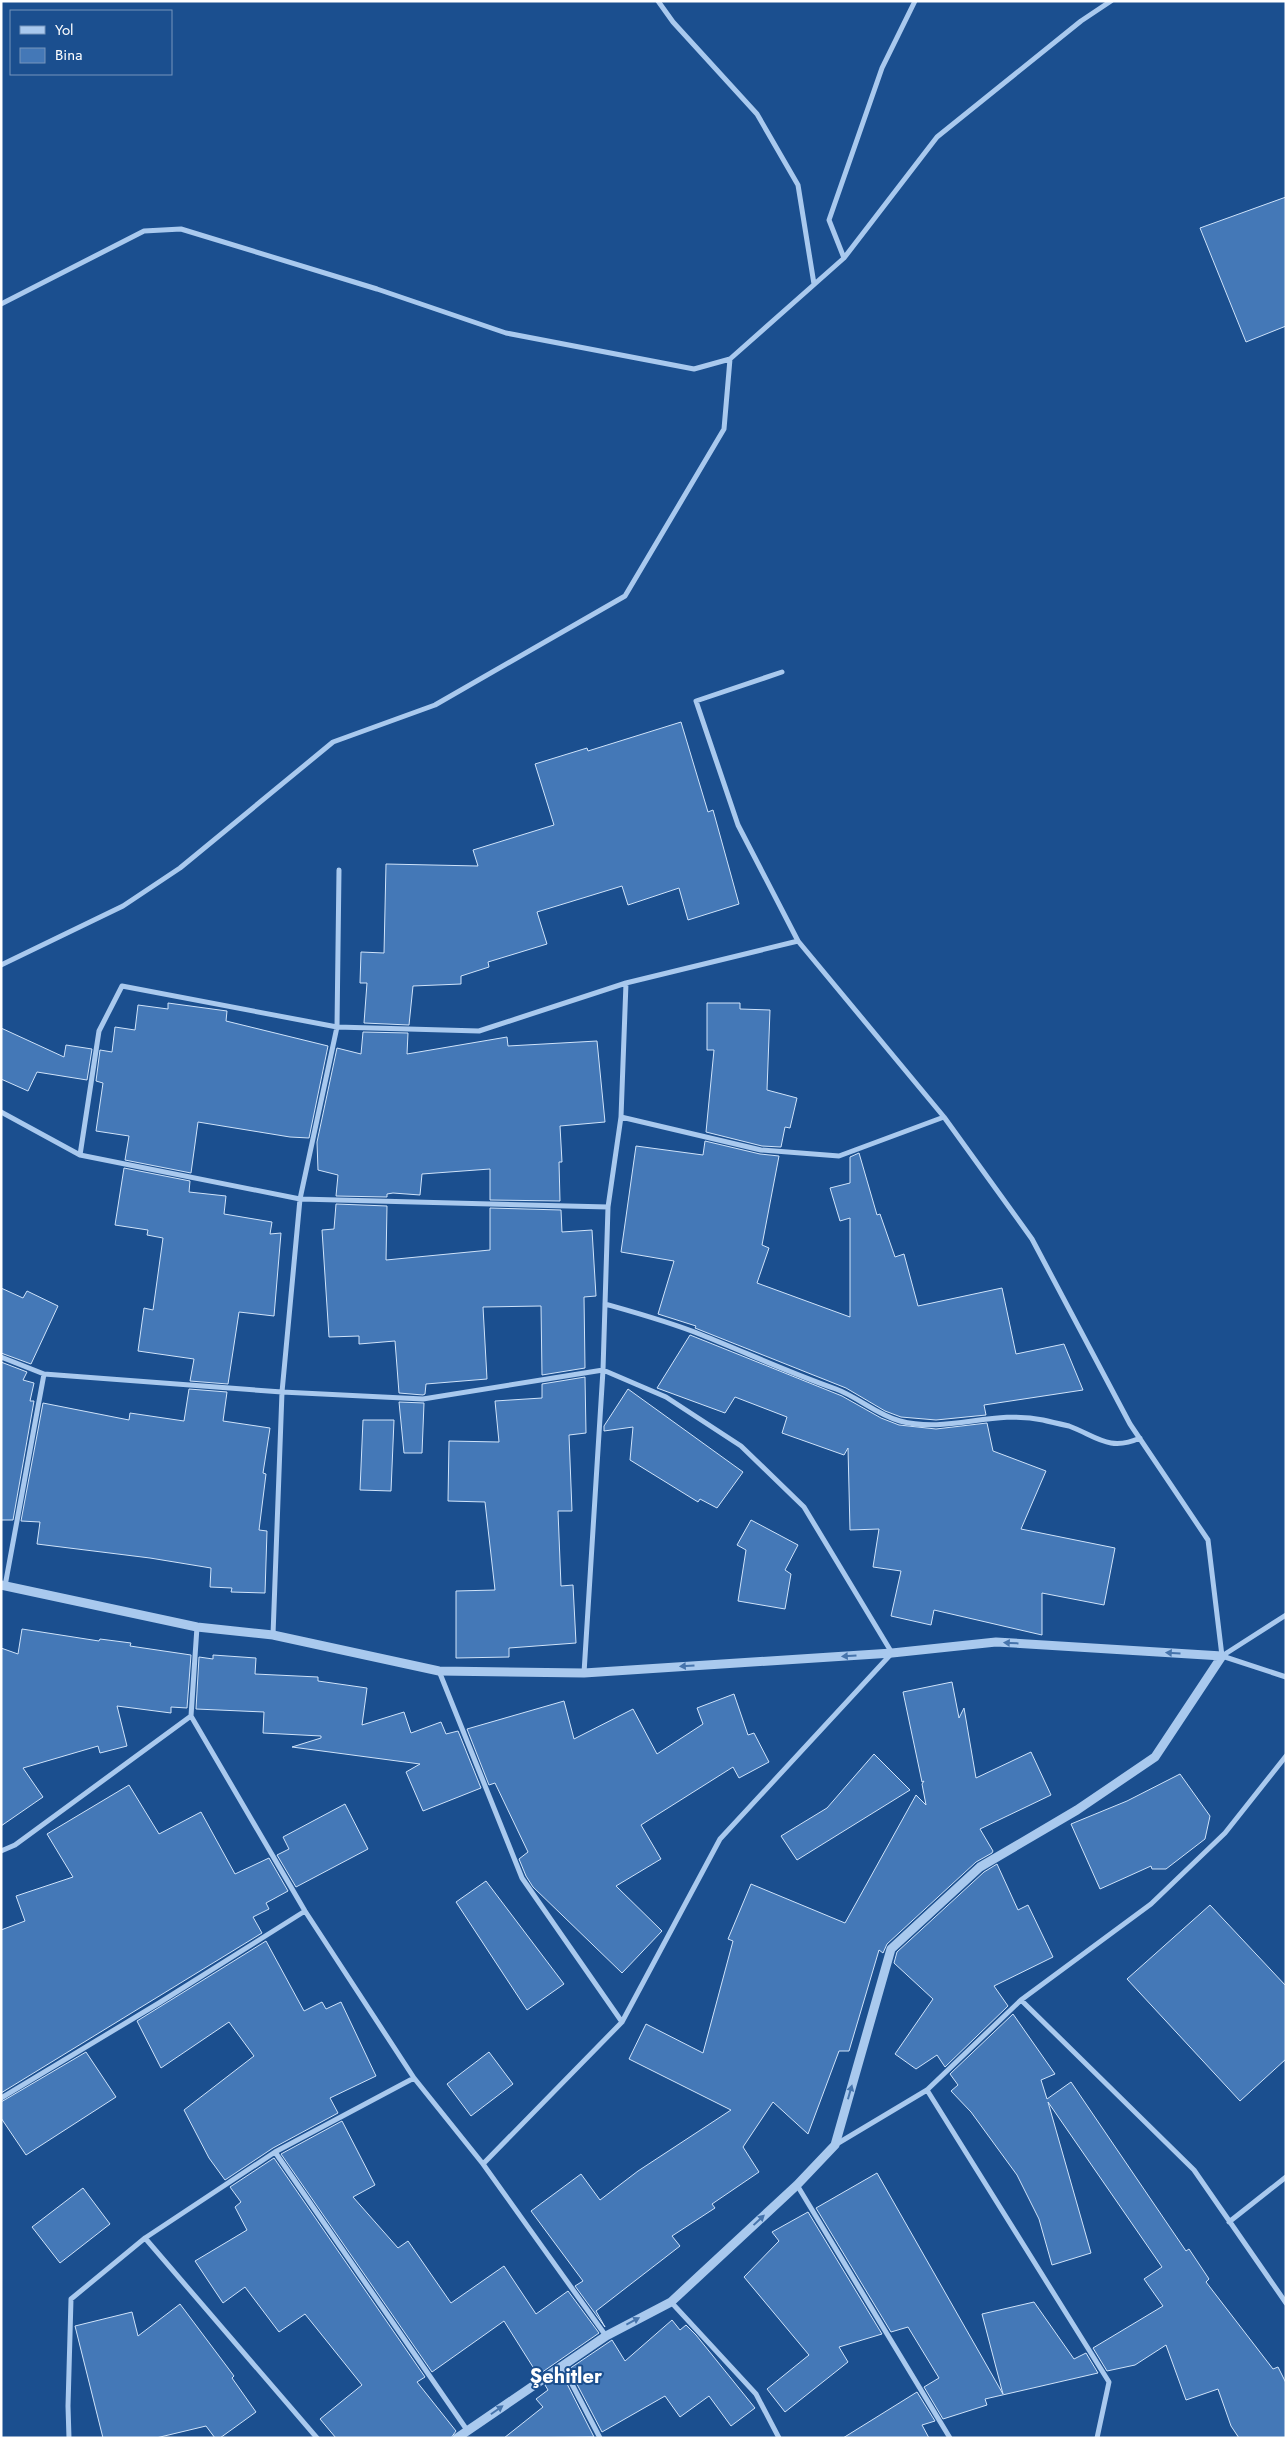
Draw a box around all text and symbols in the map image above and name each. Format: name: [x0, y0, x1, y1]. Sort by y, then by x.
legend: [10, 10, 172, 75]
text: Yol: [55, 19, 74, 41]
text: Bina: [55, 44, 82, 66]
one-way arrow: [1003, 1639, 1019, 1647]
one-way arrow: [1165, 1649, 1181, 1657]
one-way arrow: [841, 1652, 857, 1660]
one-way arrow: [679, 1663, 695, 1671]
one-way arrow: [847, 2084, 855, 2099]
one-way arrow: [753, 2214, 765, 2226]
one-way arrow: [627, 2317, 640, 2326]
district label: Şehitler: [530, 2362, 603, 2391]
one-way arrow: [490, 2405, 504, 2415]

